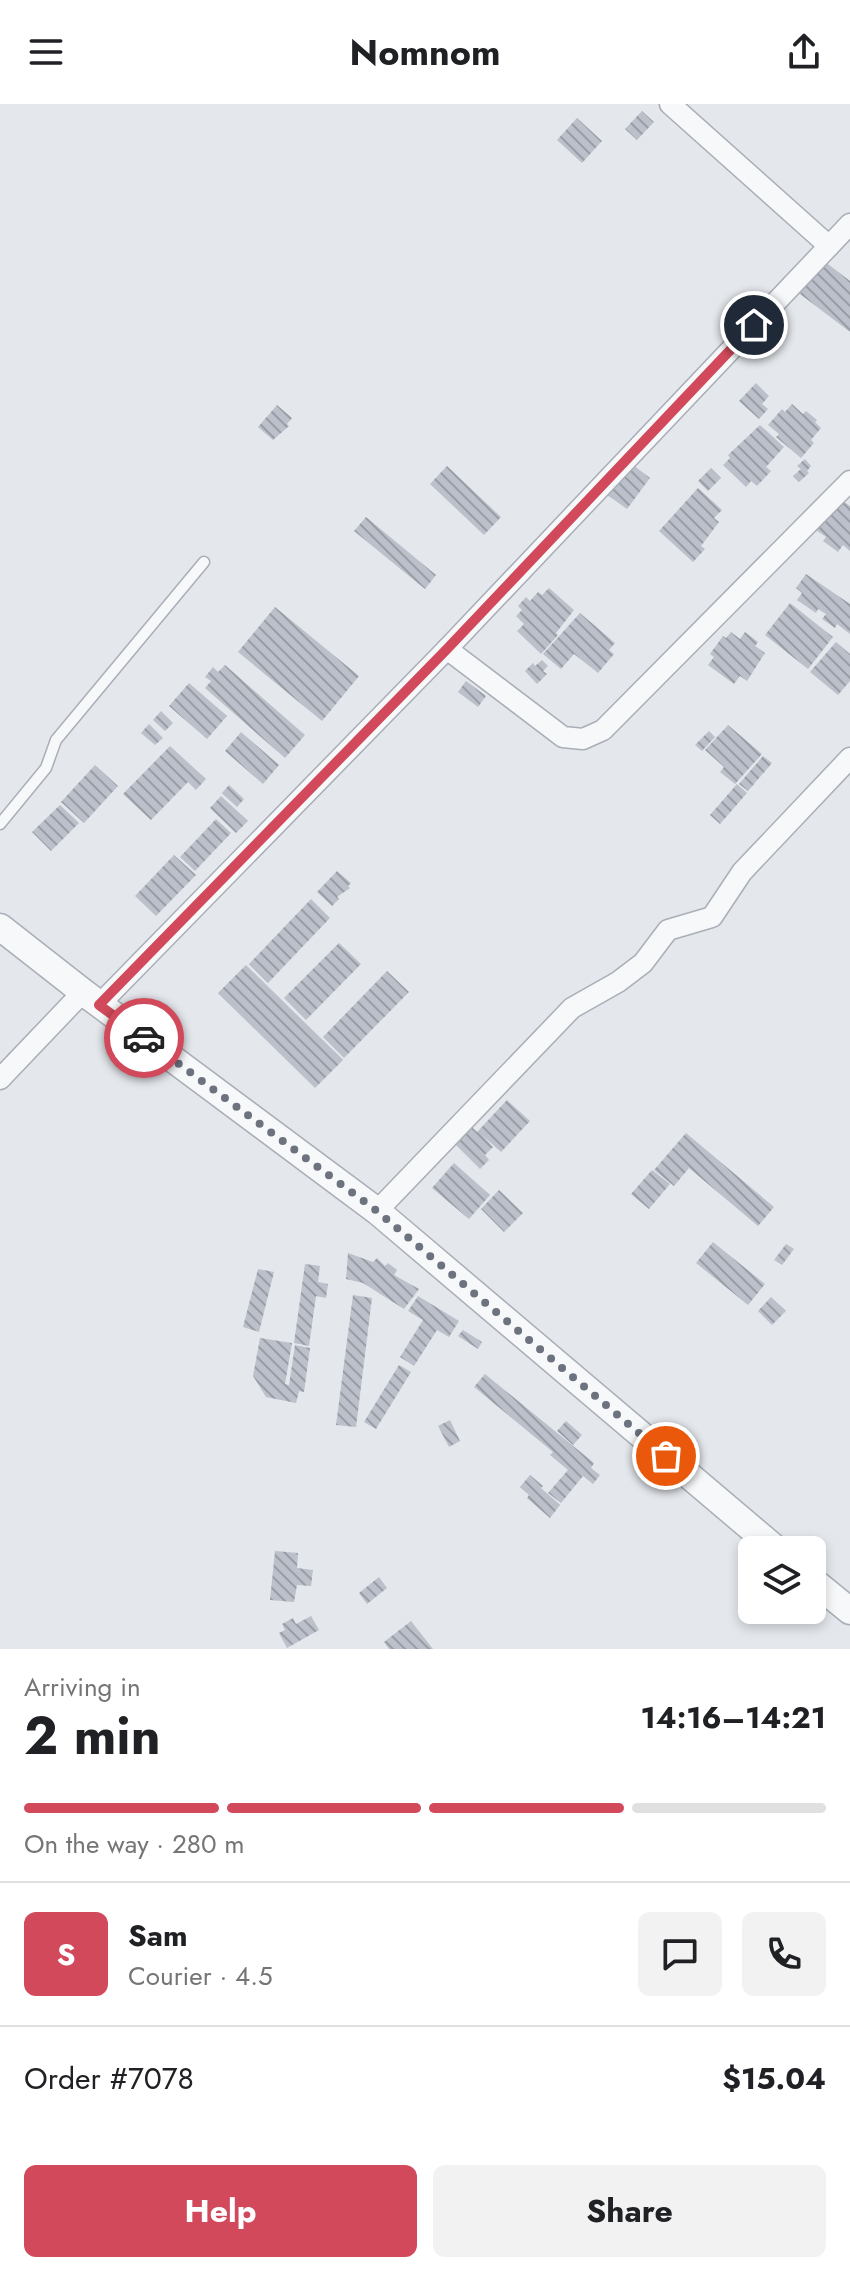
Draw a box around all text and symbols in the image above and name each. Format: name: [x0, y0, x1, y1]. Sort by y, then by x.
text: Nomnom: [350, 26, 500, 78]
icon: menu: [24, 30, 68, 74]
icon: share: [782, 30, 826, 74]
pin: [720, 291, 788, 359]
icon: home: [732, 303, 776, 347]
courier: [104, 998, 184, 1078]
icon: car: [122, 1016, 166, 1060]
pin: [632, 1422, 700, 1490]
icon: bag: [644, 1434, 688, 1478]
map controls: [738, 1536, 826, 1624]
button: layers: [738, 1536, 826, 1624]
text: Arriving in: [24, 1668, 141, 1706]
text: 14:16–14:21: [640, 1696, 826, 1739]
text: 2 min: [24, 1698, 161, 1774]
text: On the way · 280 m: [24, 1825, 245, 1863]
button: chat: [638, 1912, 722, 1996]
button: phone: [742, 1912, 826, 1996]
text: Sam: [128, 1914, 188, 1957]
text: S: [57, 1933, 75, 1976]
text: Courier · 4.5: [128, 1957, 273, 1995]
text: Order #7078: [24, 2057, 194, 2100]
text: $15.04: [722, 2057, 826, 2100]
button: Help: [24, 2165, 417, 2257]
button: Share: [433, 2165, 826, 2257]

